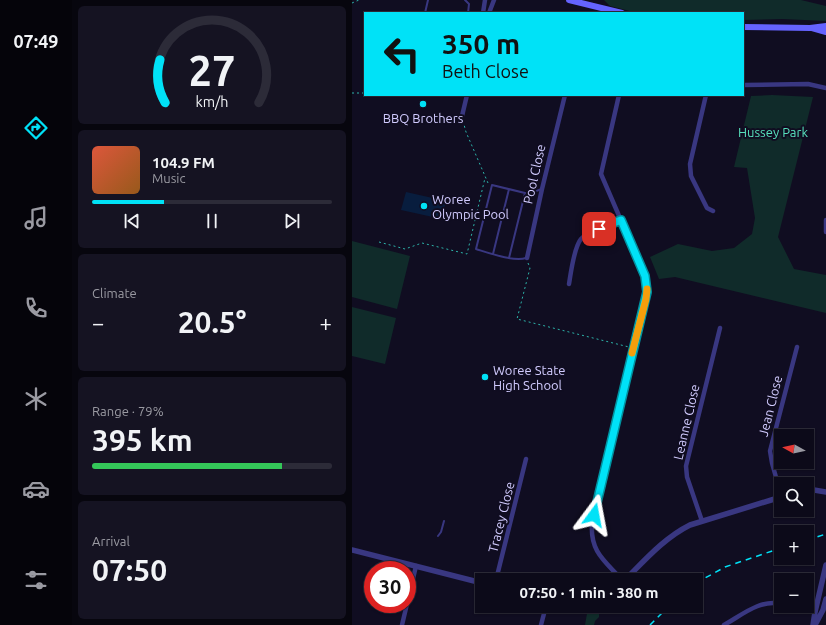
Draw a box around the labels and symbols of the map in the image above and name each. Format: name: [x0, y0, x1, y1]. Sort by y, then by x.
marker: BBQ Brothers: [418, 99, 428, 109]
place label: BBQ Brothers: [383, 111, 464, 126]
park label: Hussey Park: [738, 125, 808, 139]
street label: Pool Close: [520, 143, 548, 205]
place label: Woree Olympic Pool: [432, 192, 510, 221]
marker: Woree Olympic Pool: [419, 201, 429, 211]
pin: [582, 212, 616, 246]
place label: Woree State High School: [493, 363, 566, 392]
marker: Woree State High School: [480, 372, 490, 382]
street label: Jean Close: [756, 374, 784, 438]
street label: Leanne Close: [670, 383, 702, 461]
north arrow: [774, 429, 814, 469]
street label: Tracey Close: [485, 480, 517, 554]
position arrow: [573, 494, 615, 536]
speed limit sign: 30: [364, 561, 416, 613]

